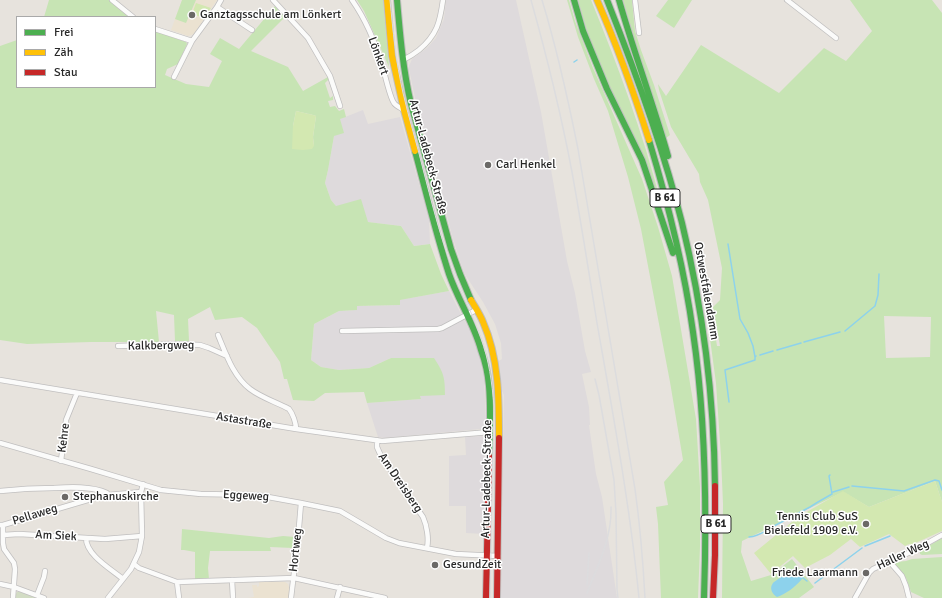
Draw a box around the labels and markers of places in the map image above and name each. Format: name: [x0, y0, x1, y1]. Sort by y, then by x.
place label: Ganztagsschule am Lönkert: [200, 8, 341, 22]
marker: Ganztagsschule am Lönkert: [187, 10, 197, 20]
place label: Carl Henkel: [496, 158, 556, 172]
marker: Carl Henkel: [483, 160, 493, 170]
place label: Stephanuskirche: [73, 490, 159, 504]
marker: Stephanuskirche: [60, 492, 70, 502]
place label: Tennis Club SuS Bielefeld 1909 e.V.: [764, 510, 858, 538]
marker: Tennis Club SuS Bielefeld 1909 e.V.: [861, 519, 871, 529]
place label: GesundZeit: [443, 558, 501, 572]
marker: GesundZeit: [430, 560, 440, 570]
place label: Friede Laarmann: [772, 566, 858, 580]
marker: Friede Laarmann: [861, 568, 871, 578]

